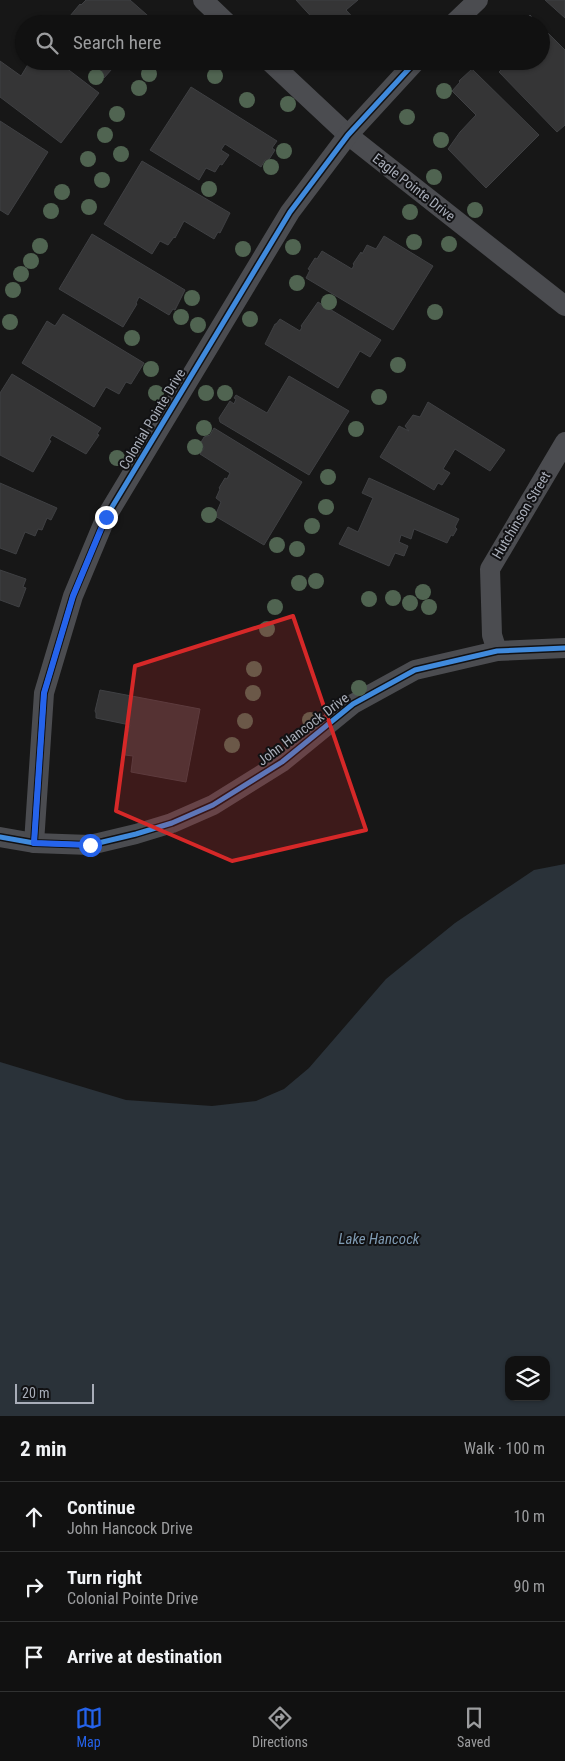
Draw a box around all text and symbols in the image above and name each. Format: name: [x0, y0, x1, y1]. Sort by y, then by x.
search box: [15, 15, 550, 70]
icon: search: [33, 29, 61, 57]
text: Search here: [73, 31, 161, 54]
street label: Eagle Pointe Drive: [370, 150, 459, 224]
street label: Colonial Pointe Drive: [116, 365, 189, 472]
street label: Hutchinson Street: [489, 468, 553, 562]
route end: [95, 506, 118, 529]
street label: John Hancock Drive: [254, 689, 352, 769]
route start: [79, 834, 102, 857]
water label: Lake Hancock: [339, 1230, 420, 1248]
map controls: [505, 1356, 550, 1401]
button: layers: [505, 1356, 550, 1401]
scale bar: [15, 1381, 94, 1404]
text: 20 m: [22, 1385, 50, 1401]
text: 2 min: [20, 1437, 67, 1461]
text: Walk · 100 m: [464, 1439, 545, 1458]
text: Continue: [67, 1496, 135, 1519]
icon: ahead: [20, 1503, 48, 1531]
text: 10 m: [513, 1507, 545, 1526]
text: John Hancock Drive: [67, 1519, 193, 1538]
text: Turn right: [67, 1566, 142, 1589]
icon: right: [20, 1573, 48, 1601]
text: 90 m: [513, 1577, 545, 1596]
text: Colonial Pointe Drive: [67, 1589, 198, 1608]
icon: arrive: [20, 1643, 48, 1671]
text: Arrive at destination: [67, 1645, 222, 1668]
tab: Map: [75, 1704, 103, 1750]
tab: Directions: [252, 1704, 308, 1750]
tab: Saved: [457, 1704, 490, 1750]

